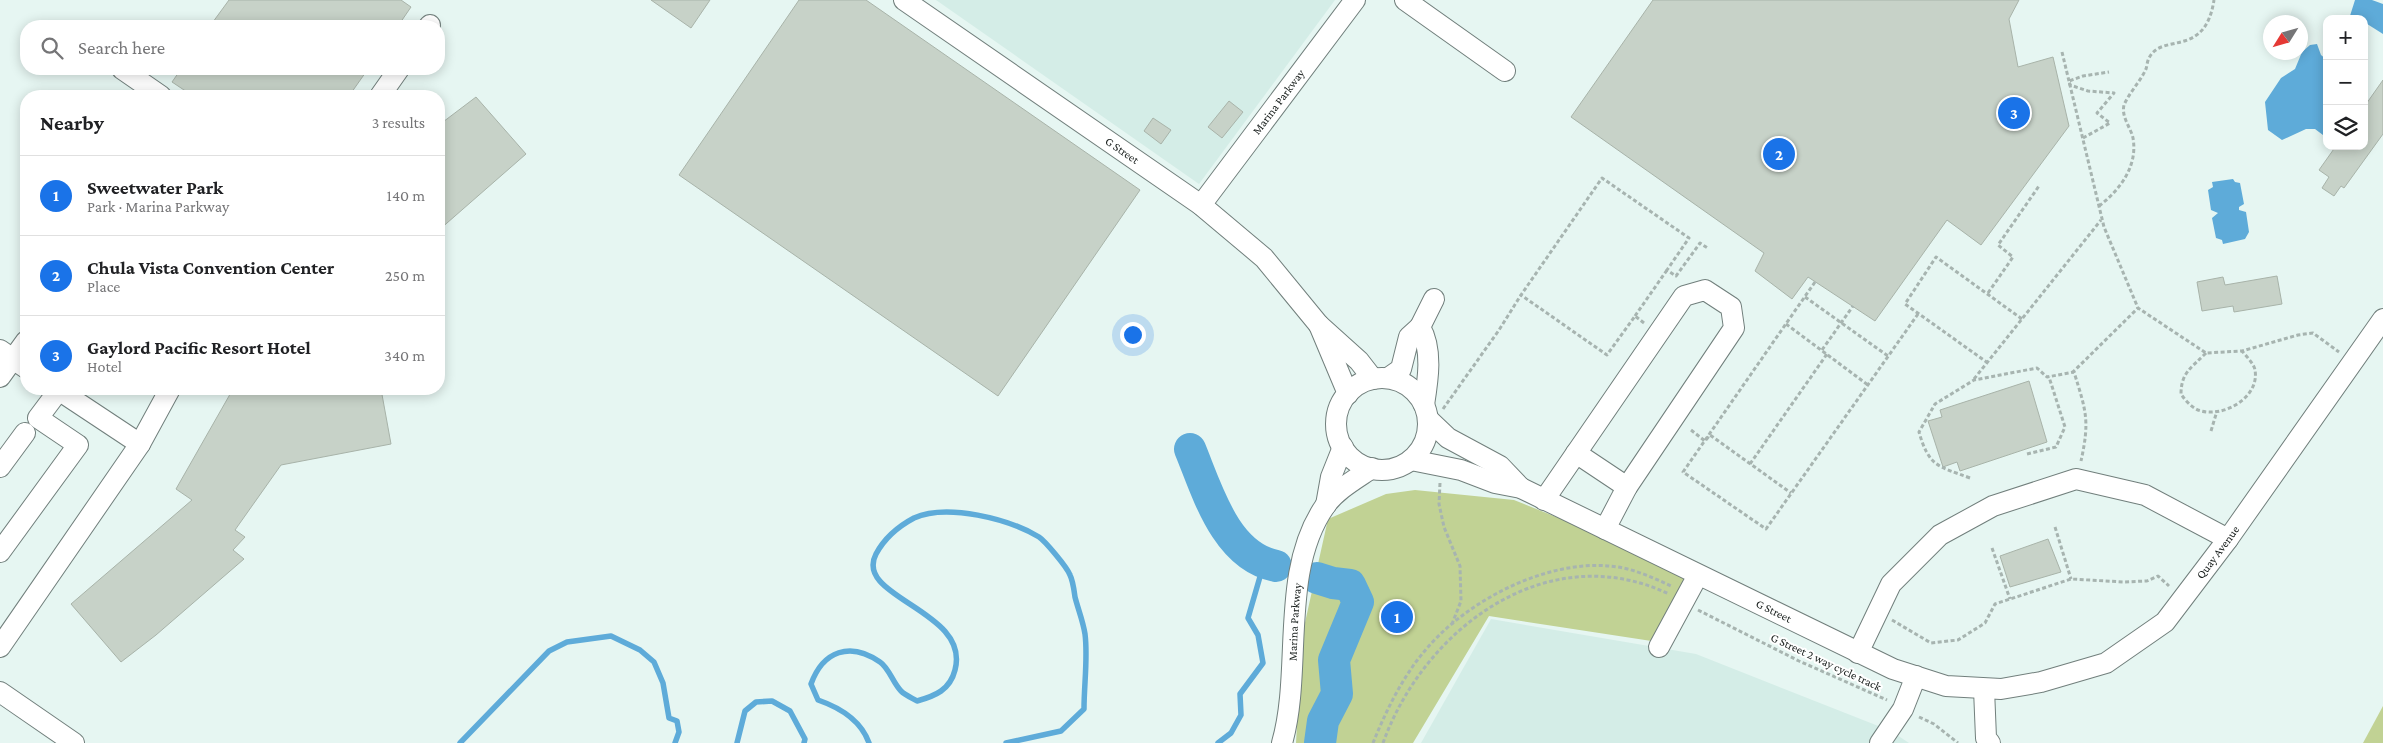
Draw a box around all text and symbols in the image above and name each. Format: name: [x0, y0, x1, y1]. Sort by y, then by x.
north arrow: [2263, 15, 2308, 60]
map controls: [2323, 15, 2368, 150]
button: +: [2323, 15, 2368, 60]
search box: [20, 20, 445, 75]
icon: search: [38, 34, 66, 62]
text: Search here: [78, 37, 165, 58]
button: −: [2323, 60, 2368, 105]
street label: Marina Parkway: [1249, 66, 1308, 137]
pin: 3: [1998, 94, 2030, 132]
button: layers: [2323, 105, 2368, 150]
text: Nearby: [40, 111, 104, 135]
text: 3 results: [372, 114, 425, 131]
street label: G Street: [1102, 134, 1143, 168]
pin: 2: [1763, 135, 1795, 173]
text: Sweetwater Park: [87, 177, 223, 198]
text: 1: [53, 187, 59, 204]
text: 140 m: [387, 187, 425, 204]
text: Park · Marina Parkway: [87, 198, 229, 215]
text: Chula Vista Convention Center: [87, 257, 334, 278]
text: 2: [52, 267, 60, 284]
text: 250 m: [385, 267, 425, 284]
text: Place: [87, 278, 120, 295]
your location: [1120, 322, 1146, 348]
text: Gaylord Pacific Resort Hotel: [87, 337, 311, 358]
text: 3: [52, 347, 60, 364]
text: 340 m: [384, 347, 425, 364]
text: Hotel: [87, 358, 122, 375]
street label: Quay Avenue: [2193, 523, 2242, 582]
street label: Marina Parkway: [1285, 582, 1305, 661]
street label: G Street: [1754, 596, 1795, 626]
pin: 1: [1381, 598, 1413, 636]
street label: G Street 2 way cycle track: [1768, 630, 1884, 694]

